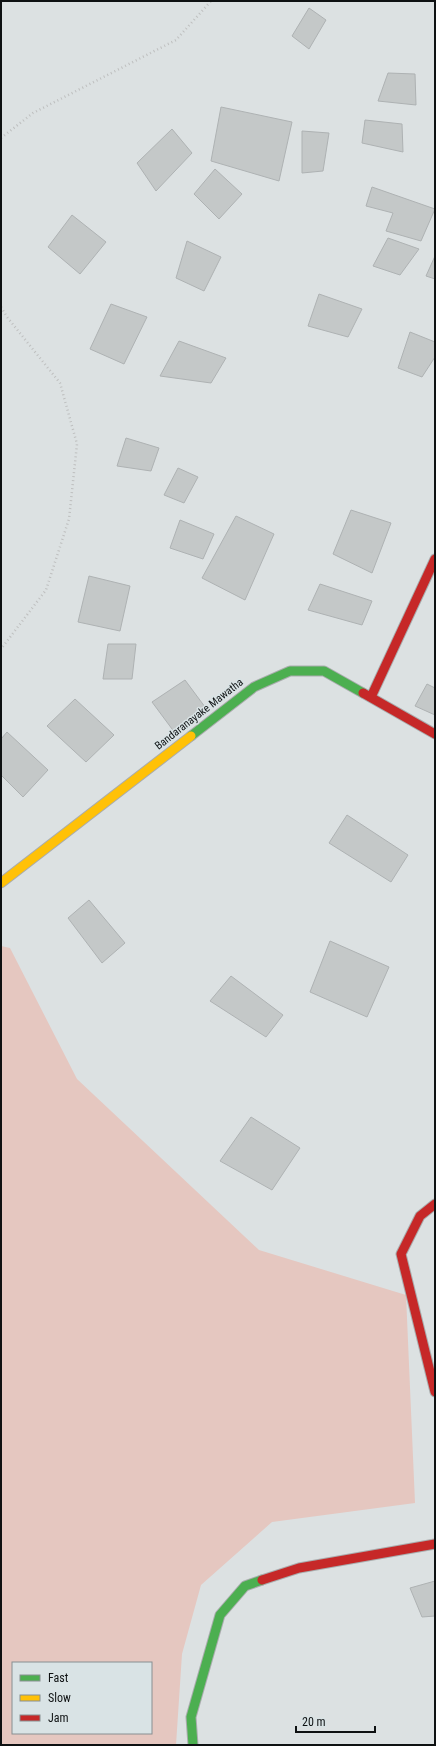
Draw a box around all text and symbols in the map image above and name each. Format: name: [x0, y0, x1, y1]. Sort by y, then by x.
street label: Bandaranayake Mawatha: [152, 676, 246, 752]
legend: [12, 1662, 152, 1734]
text: Fast: [48, 1671, 69, 1685]
text: Slow: [48, 1691, 71, 1705]
scale bar: [296, 1708, 375, 1734]
text: Jam: [48, 1711, 69, 1725]
text: 20 m: [302, 1715, 326, 1729]

